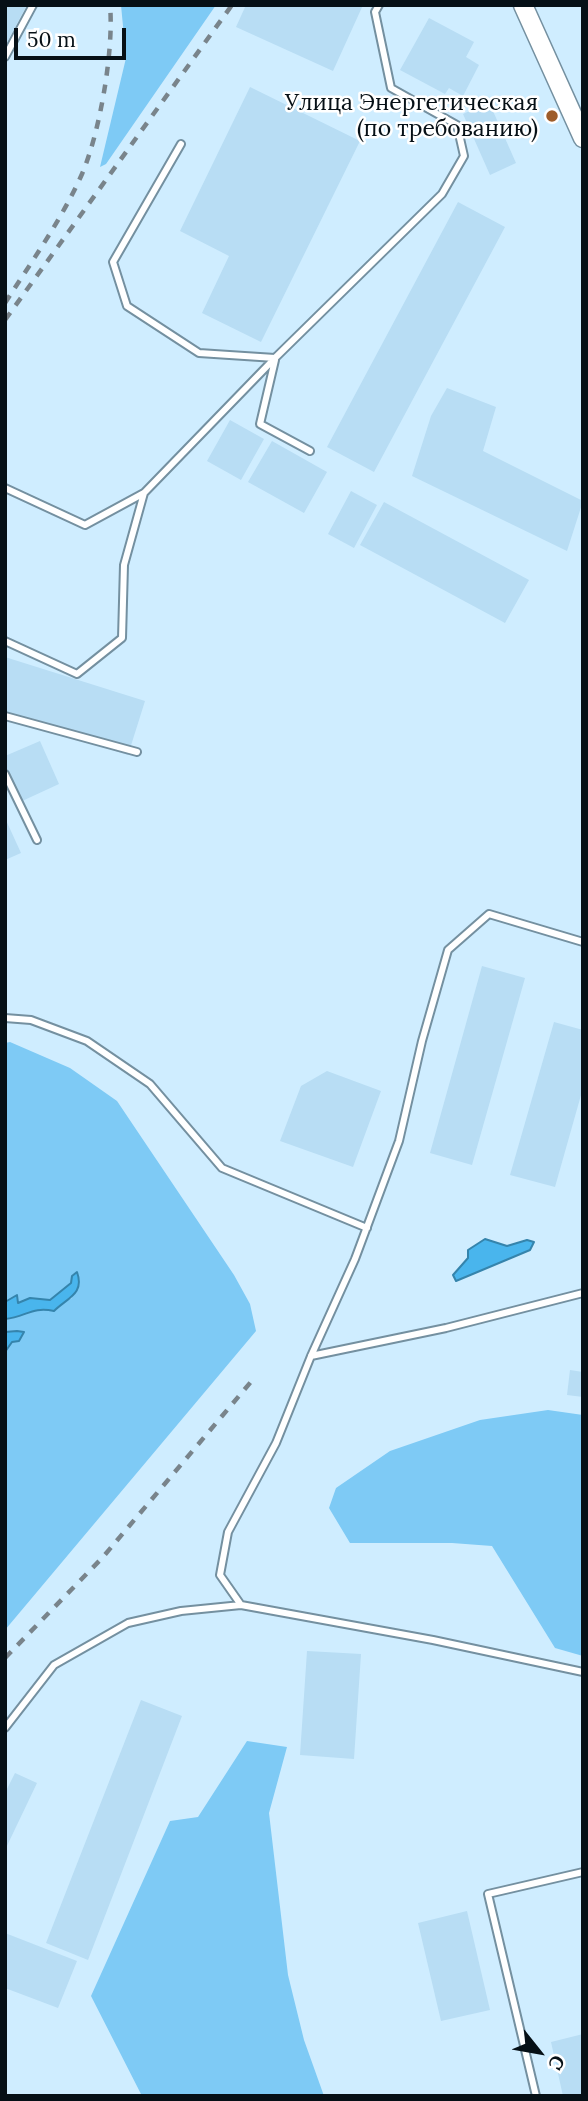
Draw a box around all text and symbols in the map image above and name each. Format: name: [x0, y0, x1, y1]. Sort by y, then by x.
scale bar: [18, 14, 130, 58]
text: 50 m: [27, 26, 76, 53]
place label: Улица Энергетическая (по требованию): [285, 89, 538, 143]
marker: Улица Энергетическая (по требованию): [544, 108, 560, 124]
north arrow: [504, 2017, 574, 2087]
text: С: [543, 2051, 571, 2075]

